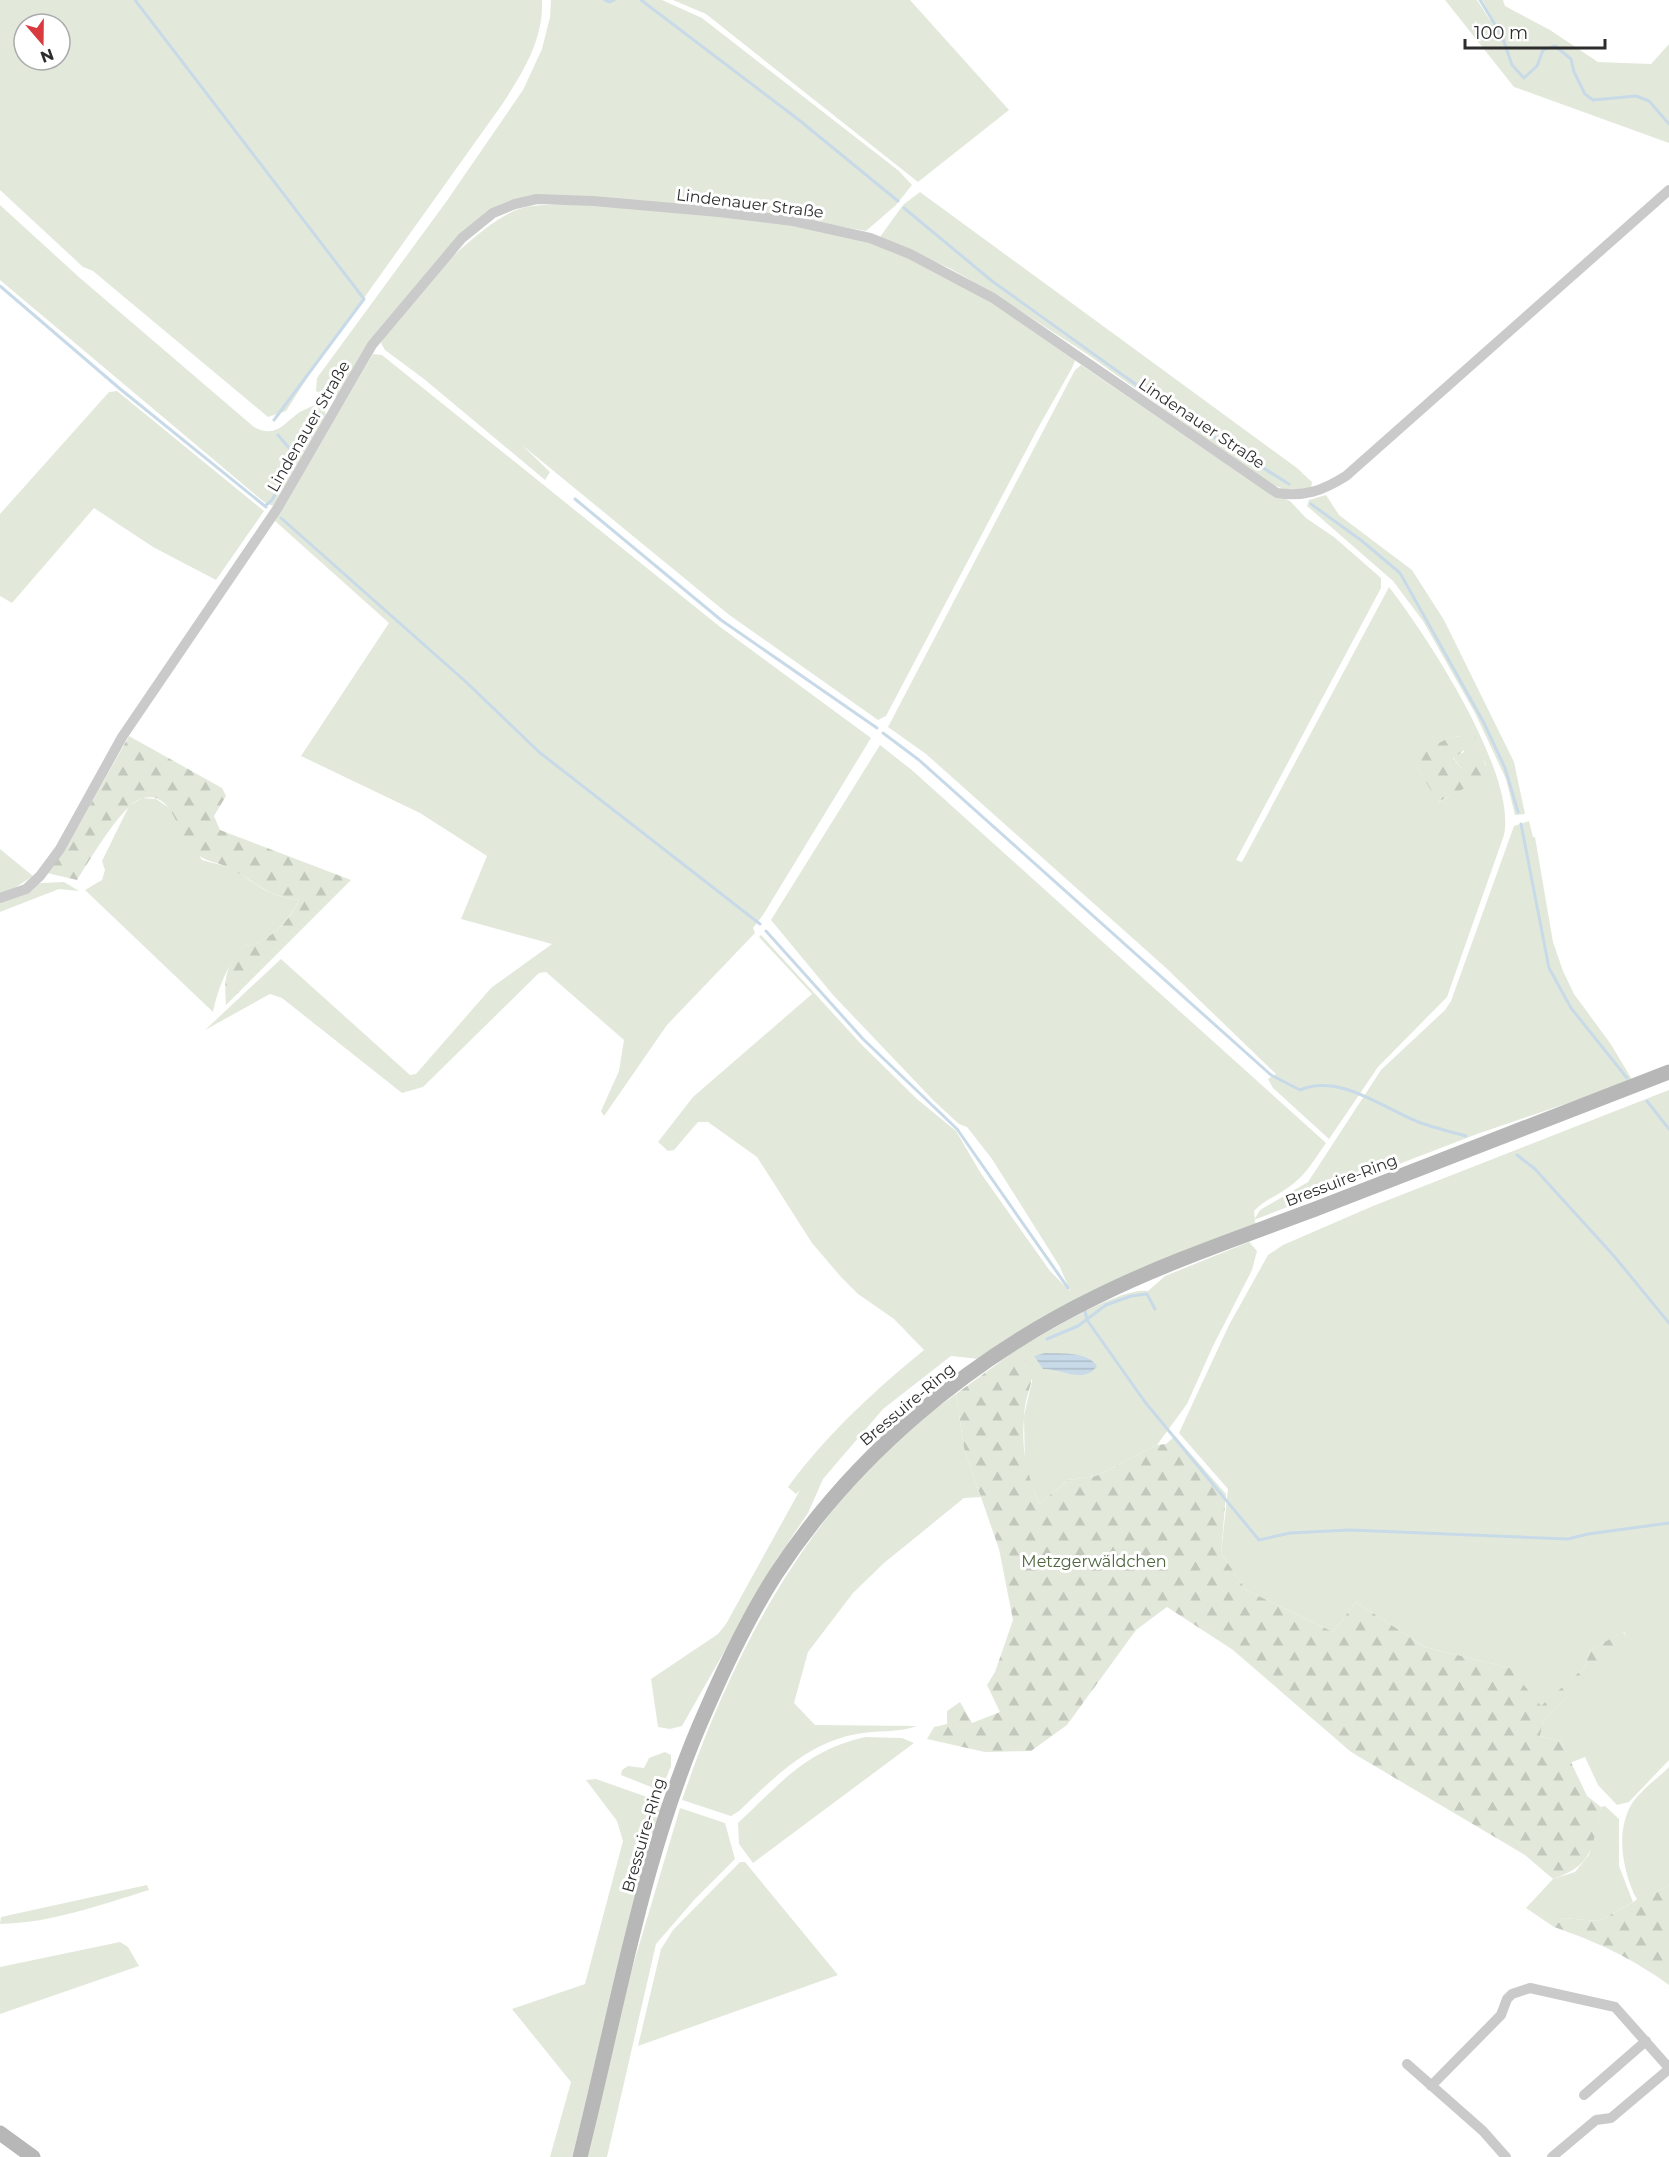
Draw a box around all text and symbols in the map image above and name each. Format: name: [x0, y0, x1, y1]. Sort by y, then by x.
north arrow: [12, 12, 72, 72]
scale bar: [1465, 12, 1604, 50]
text: 100 m: [1474, 22, 1528, 44]
text: N: [38, 44, 56, 67]
street label: Lindenauer Straße: [675, 185, 825, 222]
street label: Lindenauer Straße: [263, 357, 354, 495]
street label: Lindenauer Straße: [1135, 374, 1268, 473]
street label: Bressuire-Ring: [1282, 1150, 1400, 1211]
street label: Bressuire-Ring: [856, 1359, 959, 1450]
park label: Metzgerwäldchen: [1021, 1552, 1167, 1571]
street label: Bressuire-Ring: [618, 1776, 669, 1895]

